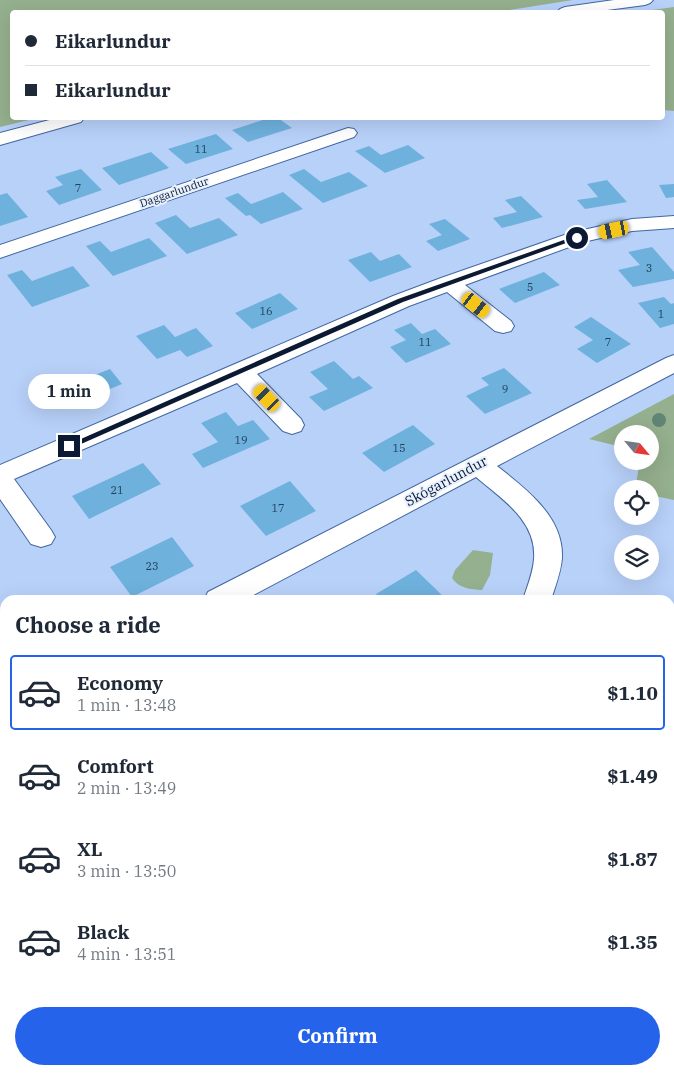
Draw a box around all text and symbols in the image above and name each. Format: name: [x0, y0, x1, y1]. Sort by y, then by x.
text: Eikarlundur: [55, 29, 171, 53]
text: Eikarlundur: [55, 78, 171, 102]
house number: 11: [194, 142, 208, 156]
street label: Daggarlundur: [138, 174, 210, 210]
house number: 7: [75, 181, 81, 195]
car: [597, 220, 630, 240]
route start: [566, 227, 588, 249]
house number: 3: [646, 261, 652, 275]
house number: 5: [527, 280, 533, 294]
car: [459, 290, 492, 320]
house number: 16: [259, 304, 273, 318]
house number: 1: [658, 307, 664, 321]
house number: 11: [418, 335, 432, 349]
house number: 7: [605, 335, 611, 349]
callout: 1 min: [28, 374, 110, 408]
text: 1 min: [47, 381, 91, 401]
car: [251, 382, 282, 414]
house number: 9: [502, 382, 508, 396]
north arrow: [614, 425, 659, 470]
map controls: [614, 425, 659, 580]
house number: 19: [234, 433, 248, 447]
route end: [58, 435, 80, 457]
house number: 15: [392, 441, 406, 455]
street label: Skógarlundur: [402, 451, 491, 510]
button: locate: [614, 480, 659, 525]
house number: 21: [110, 483, 124, 497]
house number: 17: [271, 501, 285, 515]
button: layers: [614, 535, 659, 580]
house number: 23: [145, 559, 159, 573]
text: Choose a ride: [15, 610, 161, 639]
icon: car: [17, 670, 62, 715]
text: Economy: [77, 671, 163, 695]
text: $1.10: [607, 681, 658, 705]
text: 1 min · 13:48: [77, 695, 176, 715]
icon: car: [17, 753, 62, 798]
text: Comfort: [77, 754, 154, 778]
text: $1.49: [607, 764, 658, 788]
text: 2 min · 13:49: [77, 778, 176, 798]
icon: car: [17, 836, 62, 881]
text: XL: [77, 837, 103, 861]
text: $1.87: [607, 847, 658, 871]
text: 3 min · 13:50: [77, 861, 176, 881]
icon: car: [17, 919, 62, 964]
text: Black: [77, 920, 129, 944]
text: $1.35: [607, 930, 658, 954]
text: 4 min · 13:51: [77, 944, 176, 964]
button: Confirm: [15, 1007, 660, 1065]

